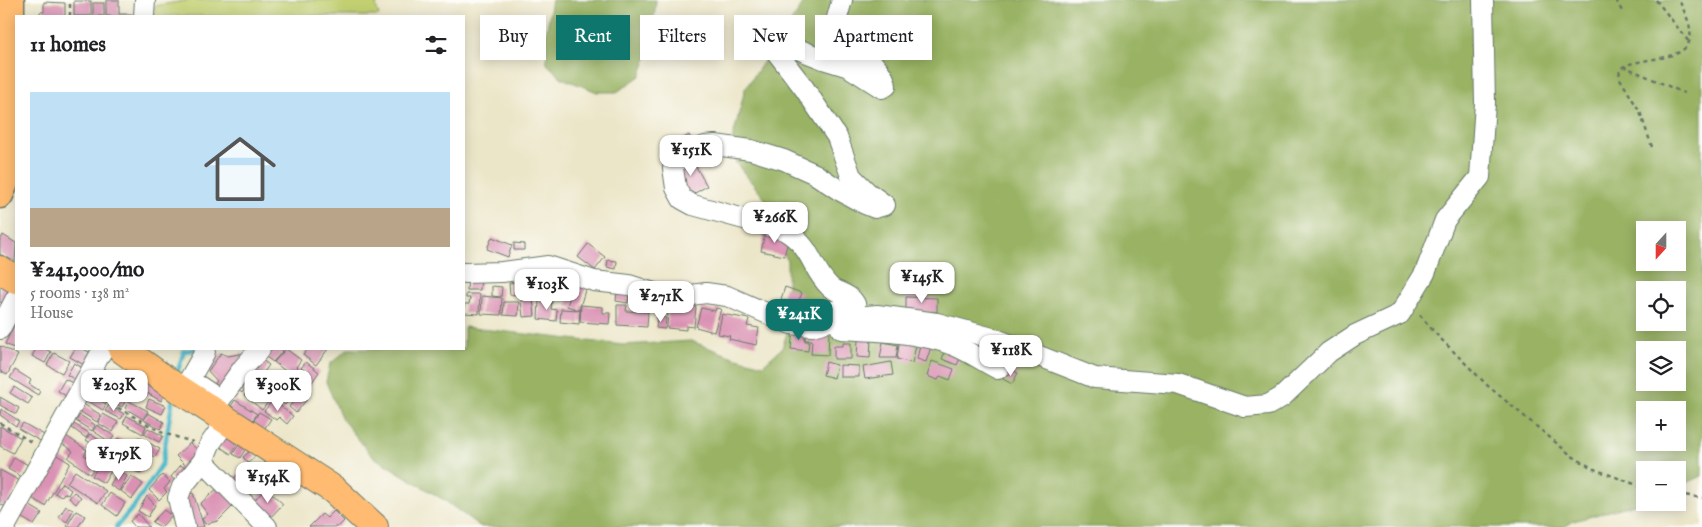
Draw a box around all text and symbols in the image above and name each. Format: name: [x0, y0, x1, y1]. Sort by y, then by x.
chip: Buy: [480, 15, 546, 60]
chip: Rent: [556, 15, 630, 60]
chip: Filters: [640, 15, 724, 60]
chip: New: [734, 15, 805, 60]
chip: Apartment: [815, 15, 932, 60]
icon: filters: [422, 31, 450, 59]
text: 11 homes: [30, 32, 106, 59]
icon: home: [195, 124, 285, 214]
pin: ¥151K: [656, 134, 726, 177]
text: ¥151K: [671, 141, 711, 161]
pin: ¥266K: [740, 202, 810, 244]
text: ¥266K: [753, 208, 797, 228]
north arrow: [1636, 221, 1686, 271]
map controls: [1636, 221, 1686, 511]
text: ¥241,000/mo: [30, 257, 144, 284]
pin: ¥145K: [887, 262, 957, 304]
pin: ¥103K: [512, 268, 582, 311]
text: ¥145K: [901, 268, 943, 288]
text: ¥103K: [526, 275, 568, 295]
pin: ¥271K: [626, 280, 696, 323]
button: locate: [1636, 281, 1686, 331]
text: 5 rooms · 138 m²: [30, 284, 129, 304]
text: ¥271K: [639, 287, 683, 307]
pin: ¥241K: [764, 298, 834, 341]
text: House: [30, 304, 73, 324]
text: ¥241K: [777, 305, 821, 325]
pin: ¥118K: [976, 334, 1046, 377]
text: ¥118K: [990, 341, 1032, 361]
button: layers: [1636, 341, 1686, 391]
pin: ¥203K: [79, 370, 149, 412]
pin: ¥300K: [243, 370, 313, 412]
text: ¥203K: [92, 376, 136, 396]
text: ¥300K: [256, 376, 300, 396]
button: +: [1636, 401, 1686, 451]
pin: ¥179K: [84, 438, 154, 481]
text: ¥179K: [97, 445, 141, 465]
button: −: [1636, 461, 1686, 511]
pin: ¥154K: [233, 462, 303, 504]
text: ¥154K: [247, 468, 289, 488]

